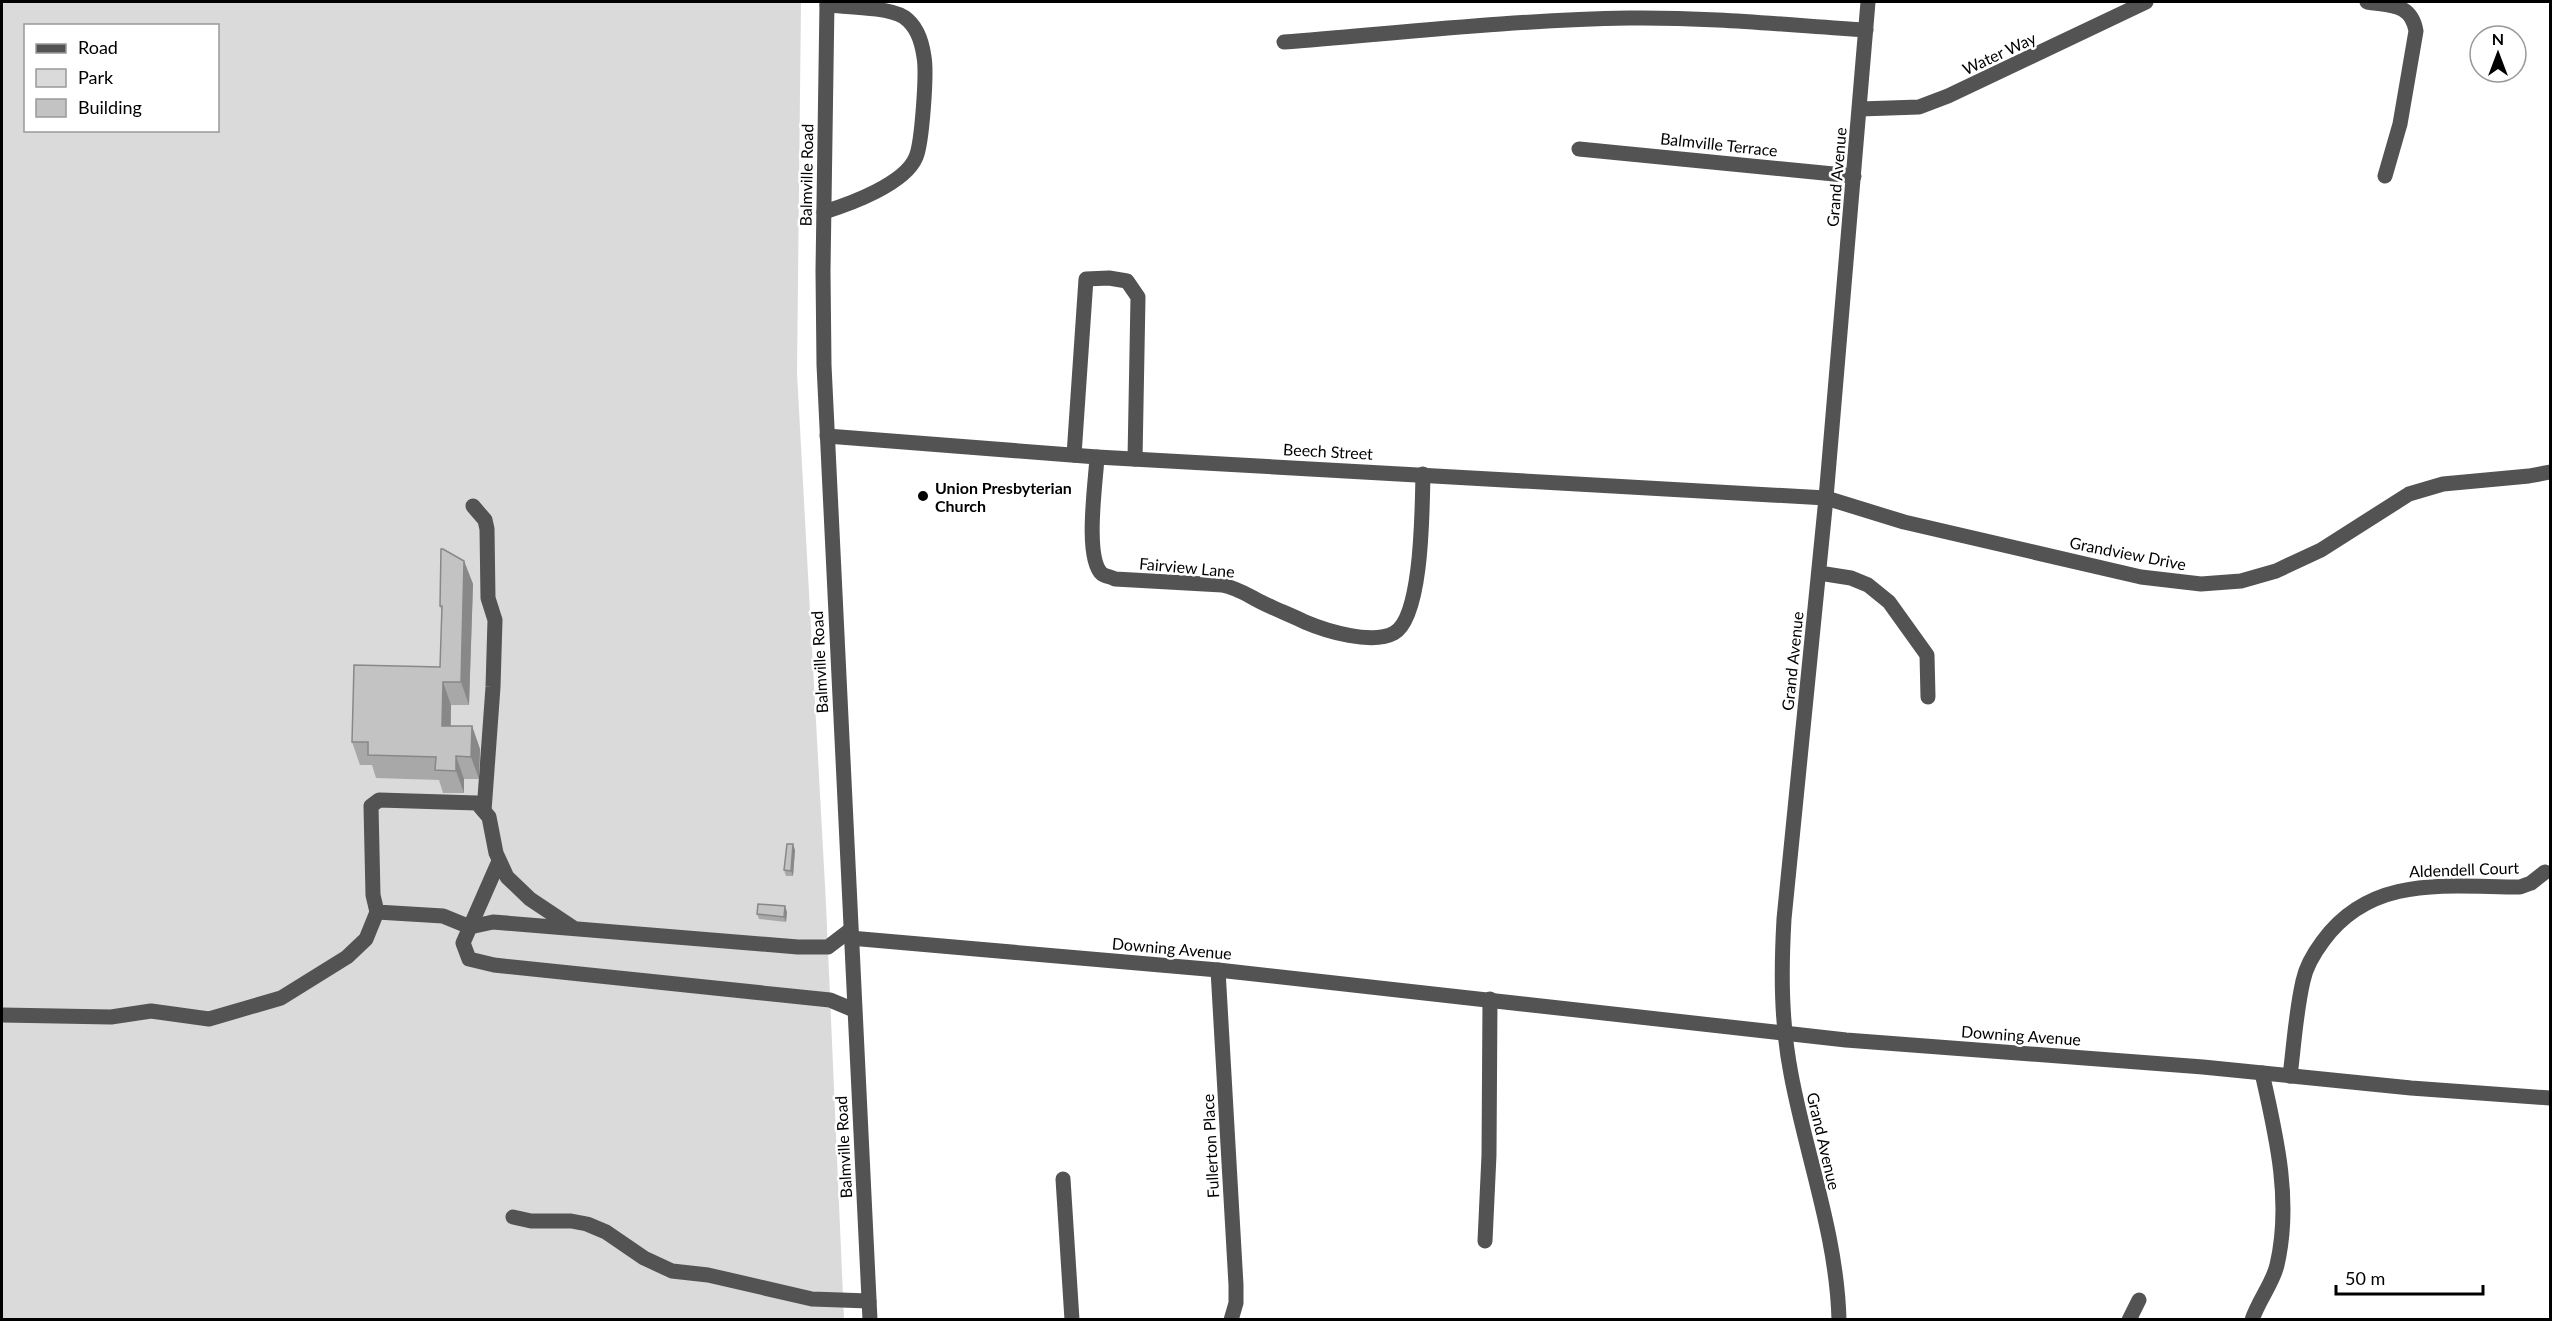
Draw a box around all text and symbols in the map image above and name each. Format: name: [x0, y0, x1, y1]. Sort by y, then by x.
legend: [24, 24, 219, 132]
north arrow: [2468, 24, 2528, 84]
street label: Water Way: [1959, 27, 2039, 78]
text: N: [2492, 29, 2504, 48]
text: Road: [78, 36, 118, 58]
text: Park: [78, 66, 114, 88]
text: Building: [78, 96, 142, 118]
street label: Balmville Road: [796, 124, 816, 226]
street label: Grand Avenue: [1822, 127, 1850, 227]
street label: Balmville Terrace: [1659, 128, 1779, 160]
street label: Beech Street: [1283, 439, 1374, 463]
place label: Union Presbyterian Church: [935, 478, 1072, 515]
marker: Union Presbyterian Church: [916, 489, 930, 503]
street label: Grandview Drive: [2068, 532, 2188, 574]
street label: Fairview Lane: [1138, 553, 1236, 581]
street label: Balmville Road: [807, 610, 831, 714]
street label: Grand Avenue: [1777, 610, 1807, 712]
street label: Aldendell Court: [2409, 858, 2520, 880]
street label: Downing Avenue: [1111, 933, 1233, 963]
street label: Downing Avenue: [1960, 1021, 2082, 1049]
street label: Grand Avenue: [1804, 1090, 1844, 1192]
street label: Fullerton Place: [1198, 1093, 1222, 1199]
street label: Balmville Road: [831, 1095, 855, 1199]
scale bar: [2336, 1258, 2483, 1296]
text: 50 m: [2345, 1267, 2385, 1289]

